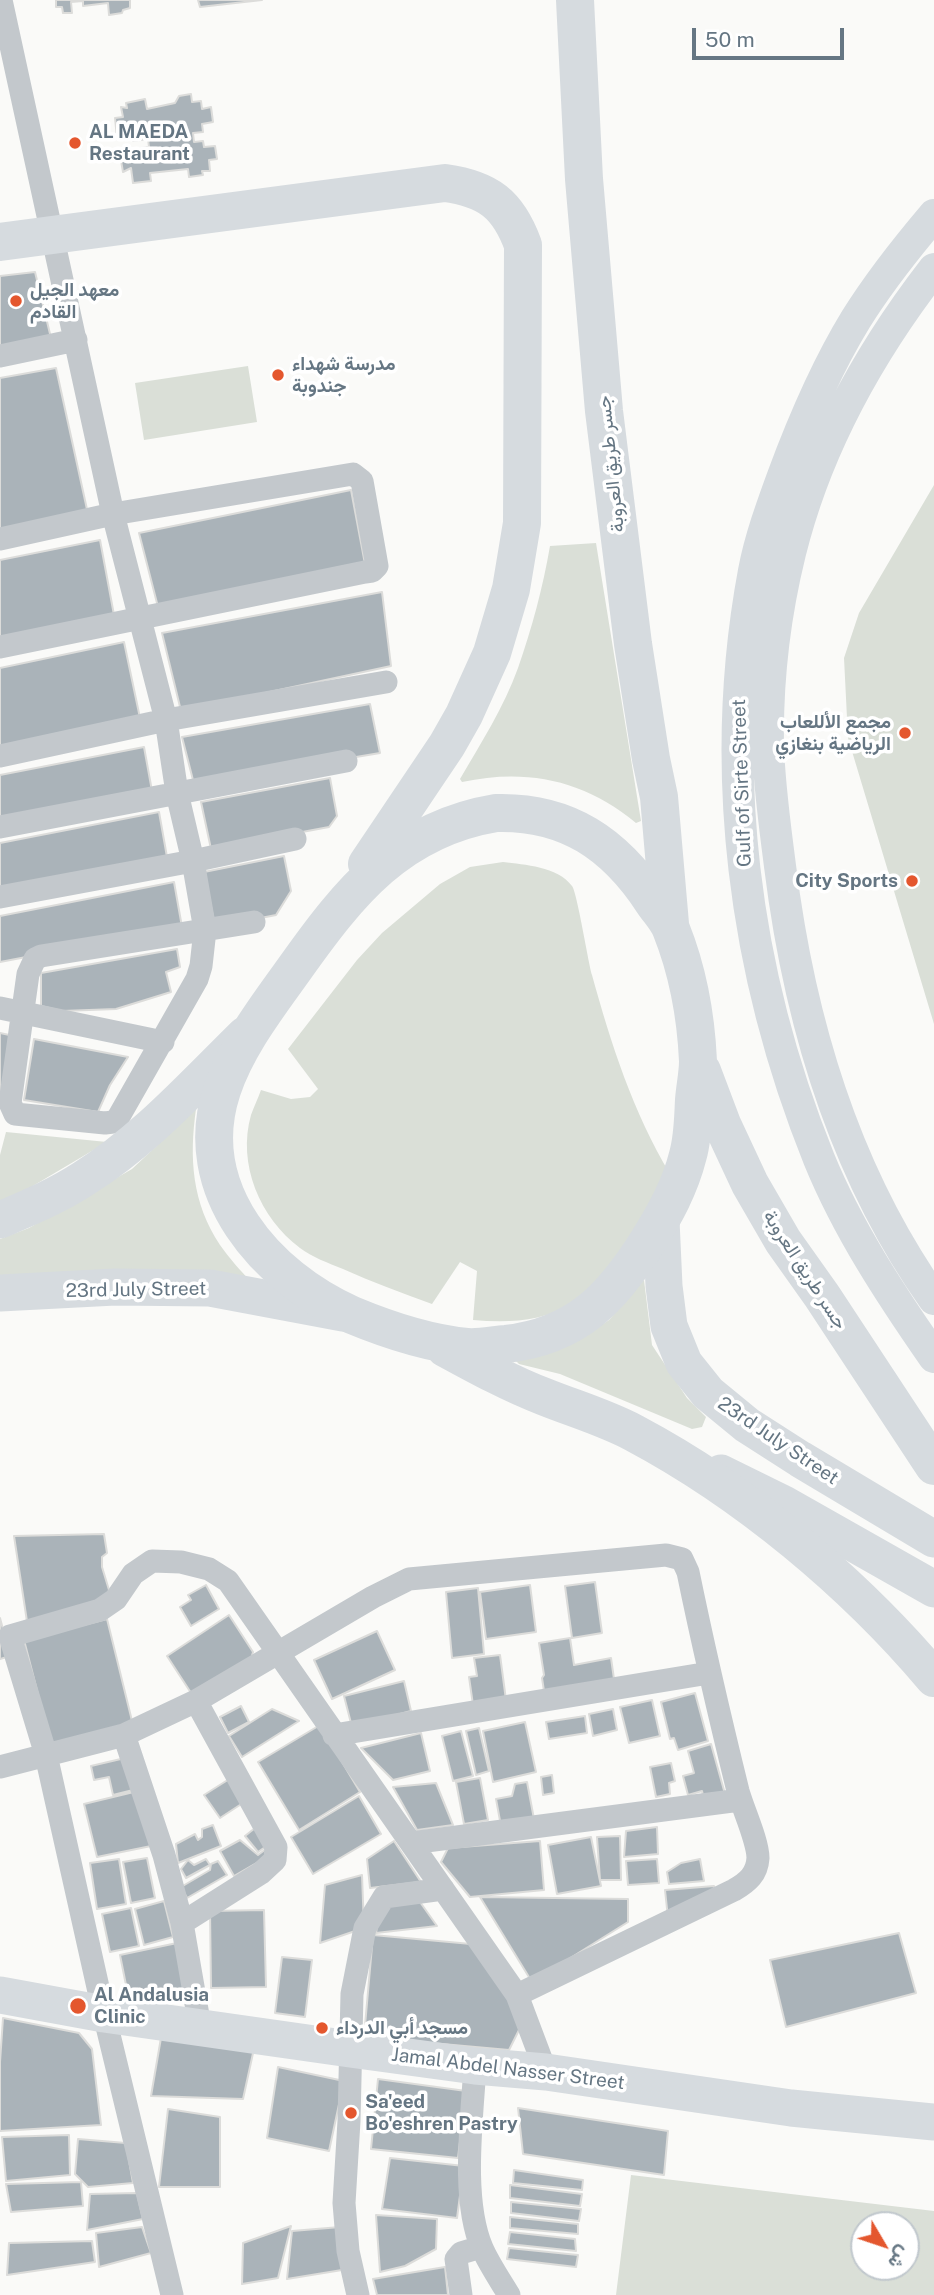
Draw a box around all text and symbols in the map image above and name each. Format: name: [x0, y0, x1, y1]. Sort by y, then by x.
scale bar: [696, 14, 848, 58]
text: 50 m: [705, 27, 755, 52]
place label: AL MAEDA Restaurant: [89, 121, 190, 165]
marker: AL MAEDA Restaurant: [67, 135, 83, 151]
place label: معهد الجيل القادم: [30, 279, 119, 323]
marker: معهد الجيل القادم: [8, 293, 24, 309]
place label: مدرسة شهداء جندوبة: [292, 353, 396, 397]
marker: مدرسة شهداء جندوبة: [270, 367, 286, 383]
street label: جسر طريق العروبة: [592, 395, 630, 533]
street label: Gulf of Sirte Street: [728, 699, 756, 867]
place label: مجمع الأللعاب الرياضية بنغازي: [775, 711, 891, 755]
marker: مجمع الأللعاب الرياضية بنغازي: [897, 725, 913, 741]
place label: City Sports: [795, 870, 898, 892]
marker: City Sports: [904, 873, 920, 889]
street label: جسر طريق العروبة: [758, 1206, 852, 1334]
street label: 23rd July Street: [65, 1277, 207, 1303]
street label: 23rd July Street: [713, 1392, 843, 1490]
place label: Al Andalusia Clinic: [94, 1984, 209, 2028]
marker: Al Andalusia Clinic: [68, 1996, 88, 2016]
place label: مسجد أبي الدرداء: [336, 2017, 468, 2039]
marker: مسجد أبي الدرداء: [314, 2020, 330, 2036]
street label: Jamal Abdel Nasser Street: [390, 2043, 626, 2095]
place label: Sa'eed Bo'eshren Pastry: [365, 2091, 518, 2135]
marker: Sa'eed Bo'eshren Pastry: [343, 2105, 359, 2121]
north arrow: [850, 2211, 920, 2281]
text: ش: [884, 2242, 916, 2274]

